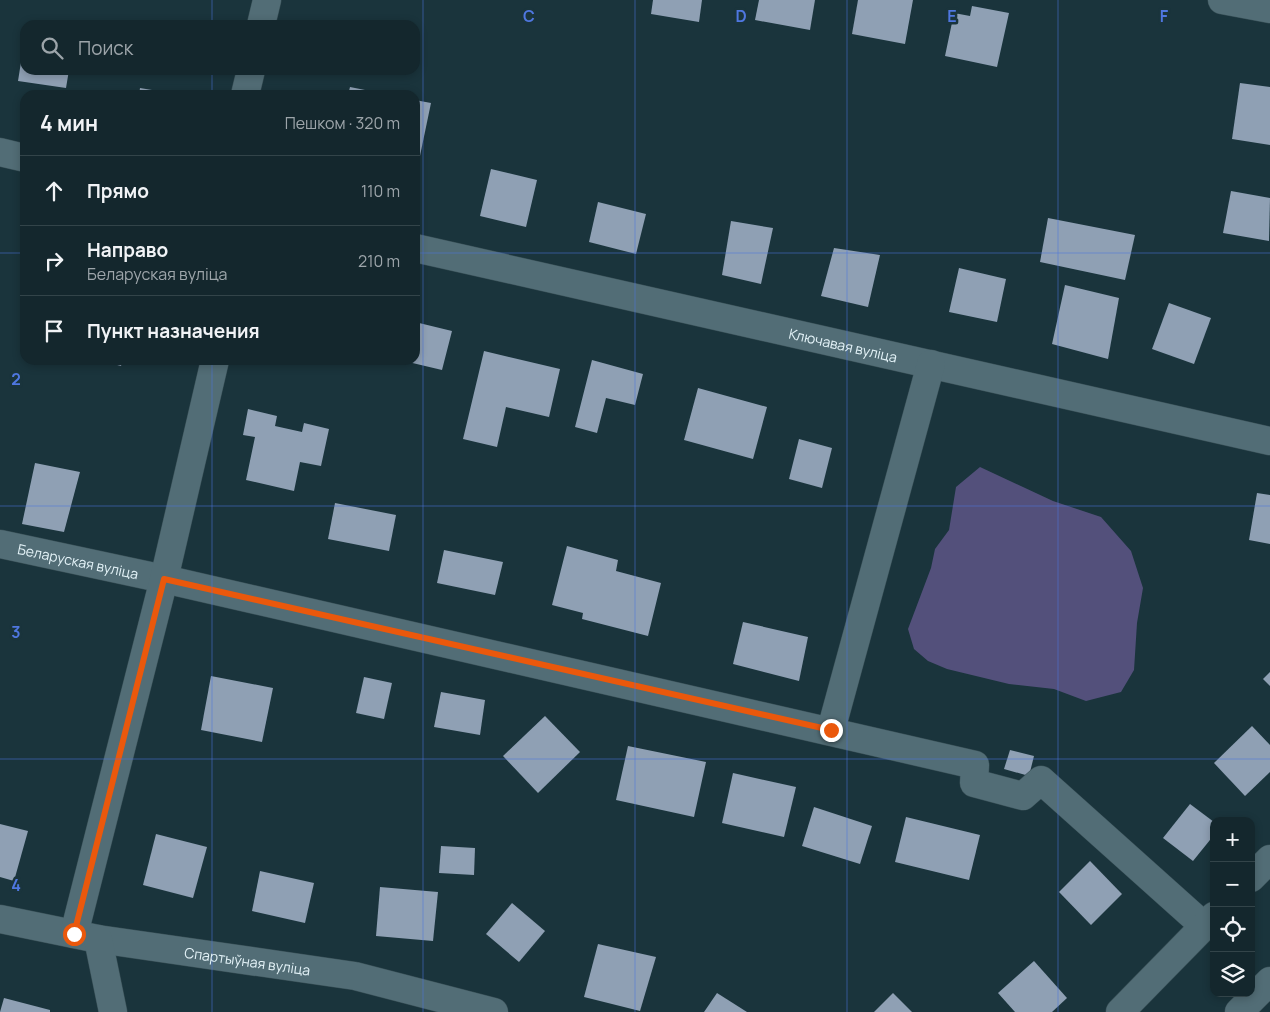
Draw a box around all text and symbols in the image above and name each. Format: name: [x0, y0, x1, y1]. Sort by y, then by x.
text: C: [523, 5, 535, 27]
text: D: [735, 5, 747, 27]
text: E: [947, 5, 957, 27]
text: F: [1160, 5, 1169, 27]
search box: [20, 20, 420, 75]
icon: search: [38, 34, 66, 62]
text: Поиск: [78, 35, 133, 61]
text: 4 мин: [40, 109, 98, 137]
text: Пешком · 320 m: [285, 112, 400, 134]
icon: ahead: [40, 177, 68, 205]
text: Прямо: [87, 178, 149, 204]
text: 110 m: [361, 180, 400, 202]
text: Направо: [87, 237, 168, 263]
icon: right: [40, 247, 68, 275]
text: 210 m: [358, 250, 400, 272]
text: Беларуская вуліца: [87, 263, 228, 285]
icon: arrive: [40, 317, 68, 345]
text: Пункт назначения: [87, 318, 260, 344]
street label: Ключавая вуліца: [787, 323, 899, 366]
text: 2: [11, 368, 21, 390]
street label: Беларуская вуліца: [16, 539, 140, 583]
text: 3: [11, 621, 21, 643]
route end: [820, 719, 843, 742]
map controls: [1210, 817, 1255, 997]
button: +: [1210, 817, 1255, 862]
button: −: [1210, 862, 1255, 907]
text: 4: [11, 874, 21, 896]
button: locate: [1210, 907, 1255, 952]
route start: [63, 923, 86, 946]
street label: Спартыўная вуліца: [183, 942, 312, 979]
button: layers: [1210, 952, 1255, 997]

